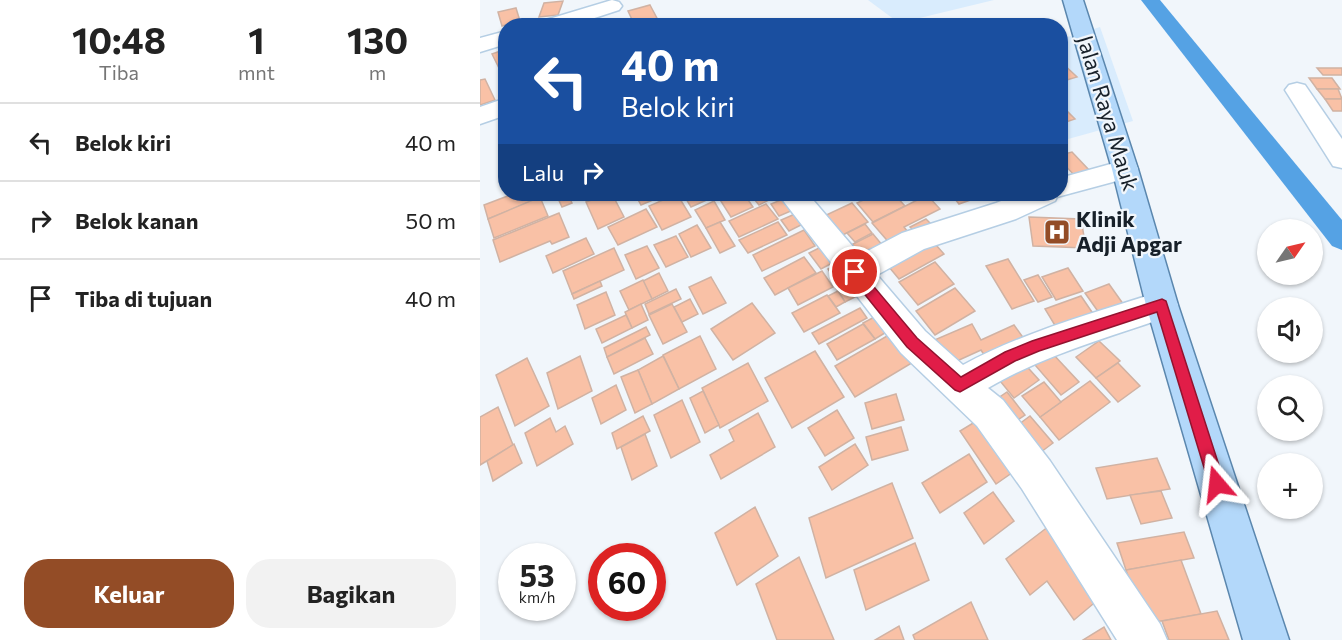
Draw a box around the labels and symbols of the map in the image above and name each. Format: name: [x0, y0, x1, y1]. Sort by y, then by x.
street label: Jalan Raya Mauk: [1072, 32, 1145, 194]
place label: Klinik Adji Apgar: [1076, 205, 1182, 257]
hospital icon: Klinik Adji Apgar: [1042, 217, 1072, 247]
north arrow: [1257, 219, 1323, 285]
pin: [829, 246, 880, 297]
position arrow: [1185, 452, 1249, 516]
speed limit sign: 60: [588, 543, 666, 621]

